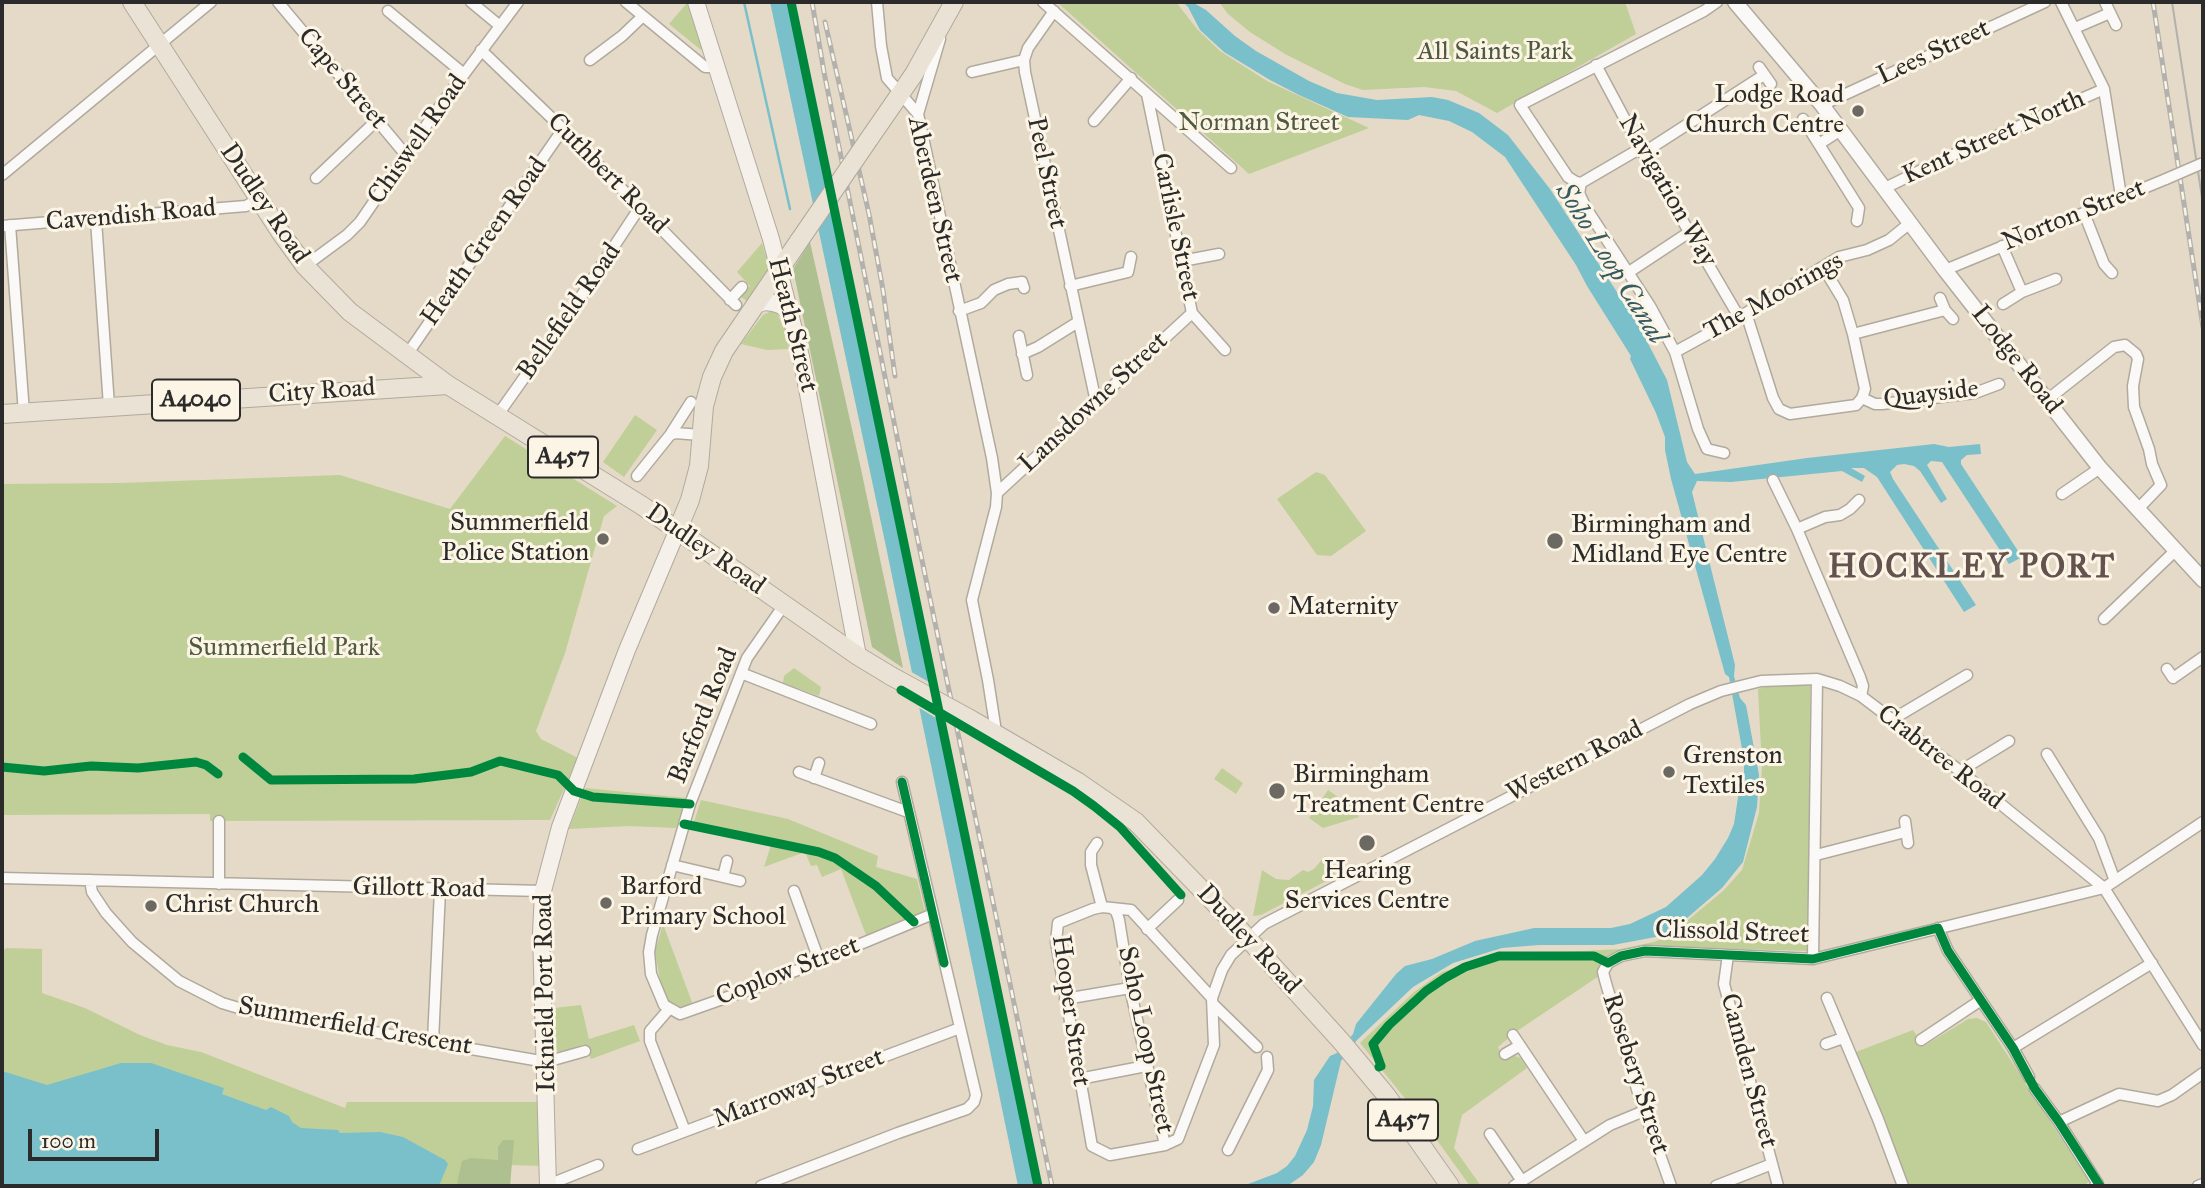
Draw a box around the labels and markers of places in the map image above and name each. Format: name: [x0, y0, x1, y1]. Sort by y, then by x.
place label: Lodge Road Church Centre: [1685, 80, 1844, 142]
marker: Lodge Road Church Centre: [1850, 103, 1866, 119]
place label: Summerfield Police Station: [441, 508, 589, 570]
place label: Birmingham and Midland Eye Centre: [1571, 510, 1787, 572]
marker: Summerfield Police Station: [595, 531, 611, 547]
marker: Birmingham and Midland Eye Centre: [1545, 531, 1565, 551]
place label: Maternity: [1288, 592, 1398, 624]
marker: Maternity: [1266, 600, 1282, 616]
place label: Grenston Textiles: [1683, 741, 1783, 802]
place label: Birmingham Treatment Centre: [1293, 760, 1484, 822]
marker: Grenston Textiles: [1661, 764, 1677, 780]
marker: Birmingham Treatment Centre: [1267, 781, 1287, 801]
marker: Hearing Services Centre: [1357, 833, 1377, 853]
place label: Hearing Services Centre: [1285, 856, 1449, 917]
place label: Barford Primary School: [620, 872, 786, 934]
place label: Christ Church: [165, 890, 319, 922]
marker: Barford Primary School: [598, 895, 614, 911]
marker: Christ Church: [143, 898, 159, 914]

